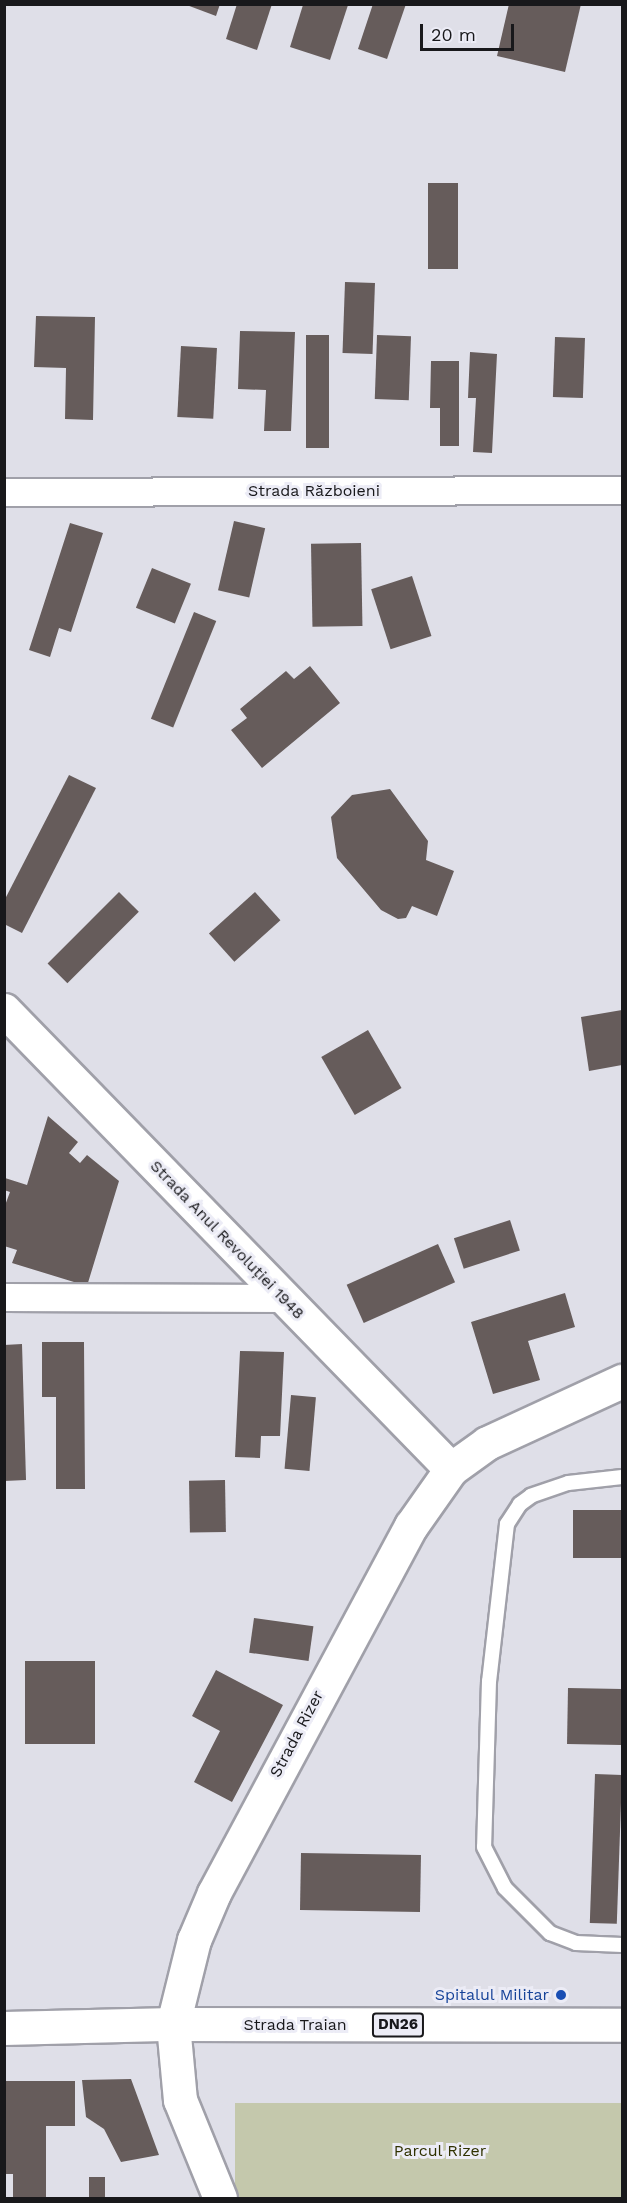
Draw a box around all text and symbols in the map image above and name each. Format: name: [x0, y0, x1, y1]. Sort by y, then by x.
scale bar: [423, 12, 518, 50]
text: 20 m: [431, 24, 476, 45]
street label: Strada Războieni: [248, 481, 380, 501]
street label: Strada Anul Revoluției 1948: [145, 1156, 309, 1324]
street label: Strada Rizer: [266, 1687, 328, 1781]
place label: Spitalul Militar: [434, 1985, 549, 2005]
marker: Spitalul Militar: [554, 1988, 568, 2002]
road number: DN26: [371, 2013, 425, 2037]
street label: Strada Traian: [243, 2015, 347, 2035]
park label: Parcul Rizer: [393, 2141, 487, 2161]

